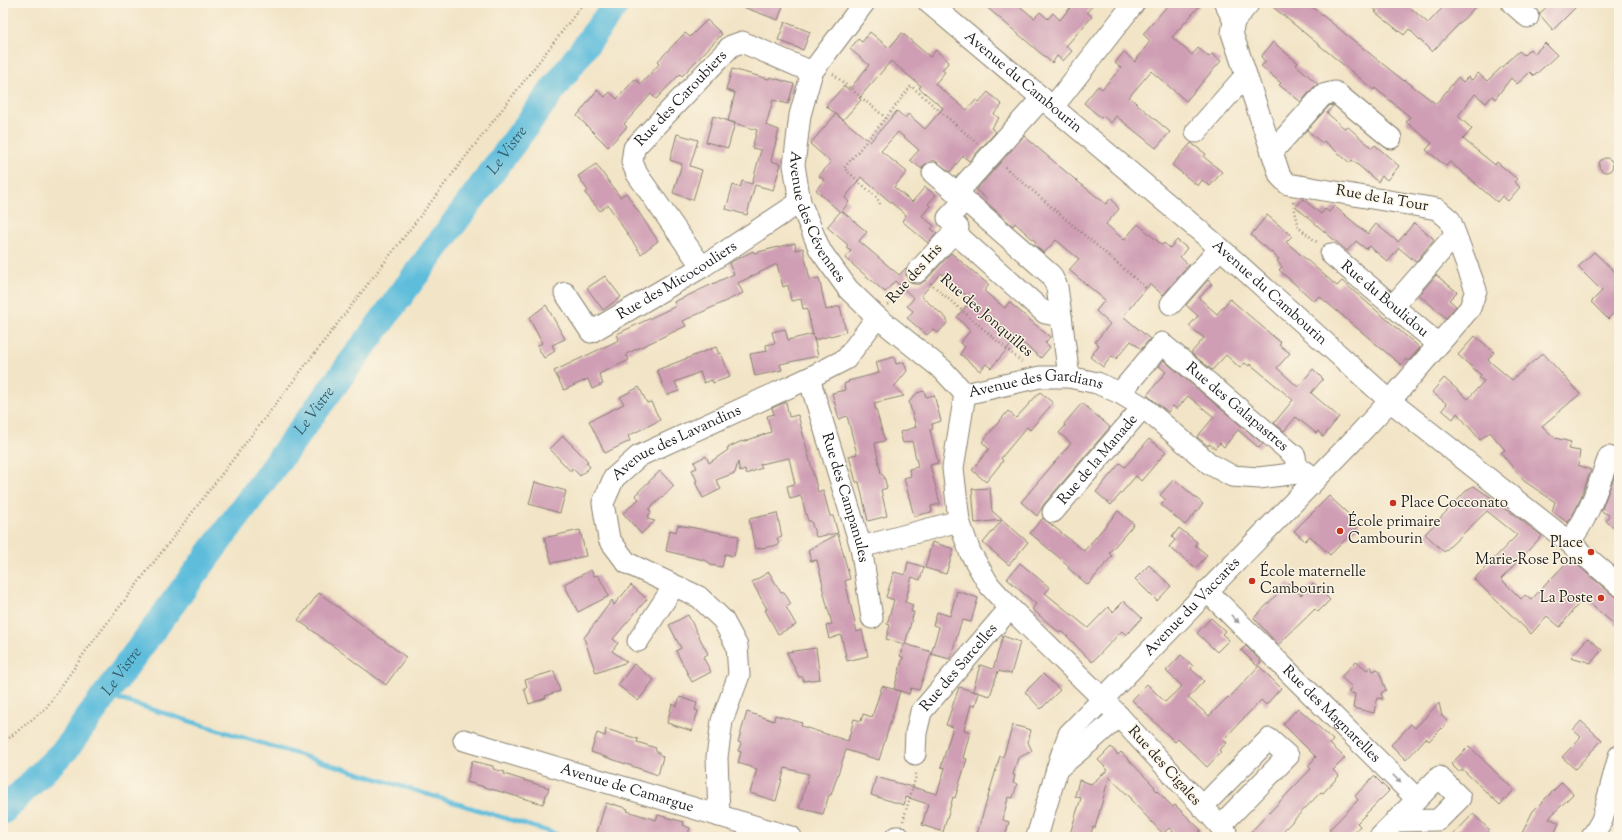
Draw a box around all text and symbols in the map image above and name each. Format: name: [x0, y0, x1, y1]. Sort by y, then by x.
street label: Avenue du Cambourin: [960, 26, 1087, 138]
street label: Rue des Caroubiers: [630, 46, 732, 151]
water label: Le Vistre: [482, 122, 533, 180]
street label: Avenue des Cévennes: [783, 150, 851, 287]
street label: Rue de la Tour: [1334, 181, 1430, 218]
street label: Avenue du Cambourin: [1207, 235, 1332, 350]
street label: Rue des Micocouliers: [613, 236, 741, 325]
street label: Rue des Iris: [882, 239, 948, 309]
street label: Rue du Boulidou: [1336, 256, 1433, 342]
street label: Rue des Jonquilles: [935, 270, 1037, 362]
street label: Rue des Galapastres: [1181, 357, 1293, 457]
street label: Avenue des Gardians: [966, 366, 1107, 403]
water label: Le Vistre: [289, 382, 341, 440]
street label: Avenue des Lavandins: [607, 400, 745, 486]
street label: Rue de la Manade: [1053, 410, 1143, 510]
street label: Rue des Campanules: [816, 430, 874, 564]
place label: Place Cocconato: [1401, 493, 1508, 514]
marker: Place Cocconato: [1388, 498, 1398, 508]
place label: École primaire Cambourin: [1348, 511, 1441, 550]
marker: École primaire Cambourin: [1335, 526, 1345, 536]
place label: Place Marie-Rose Pons: [1475, 533, 1583, 571]
marker: Place Marie-Rose Pons: [1586, 547, 1596, 557]
street label: Avenue du Vaccarès: [1139, 553, 1245, 661]
place label: École maternelle Cambourin: [1260, 561, 1366, 600]
marker: École maternelle Cambourin: [1247, 576, 1257, 586]
place label: La Poste: [1540, 588, 1593, 609]
marker: La Poste: [1596, 593, 1606, 603]
one-way arrow: [1230, 614, 1240, 624]
street label: Rue des Sarcelles: [915, 619, 1003, 716]
water label: Le Vistre: [97, 642, 148, 701]
street label: Rue des Magnarelles: [1277, 661, 1385, 768]
street label: Rue des Cigales: [1122, 722, 1206, 811]
street label: Avenue de Camargue: [558, 759, 696, 818]
one-way arrow: [1392, 774, 1402, 784]

